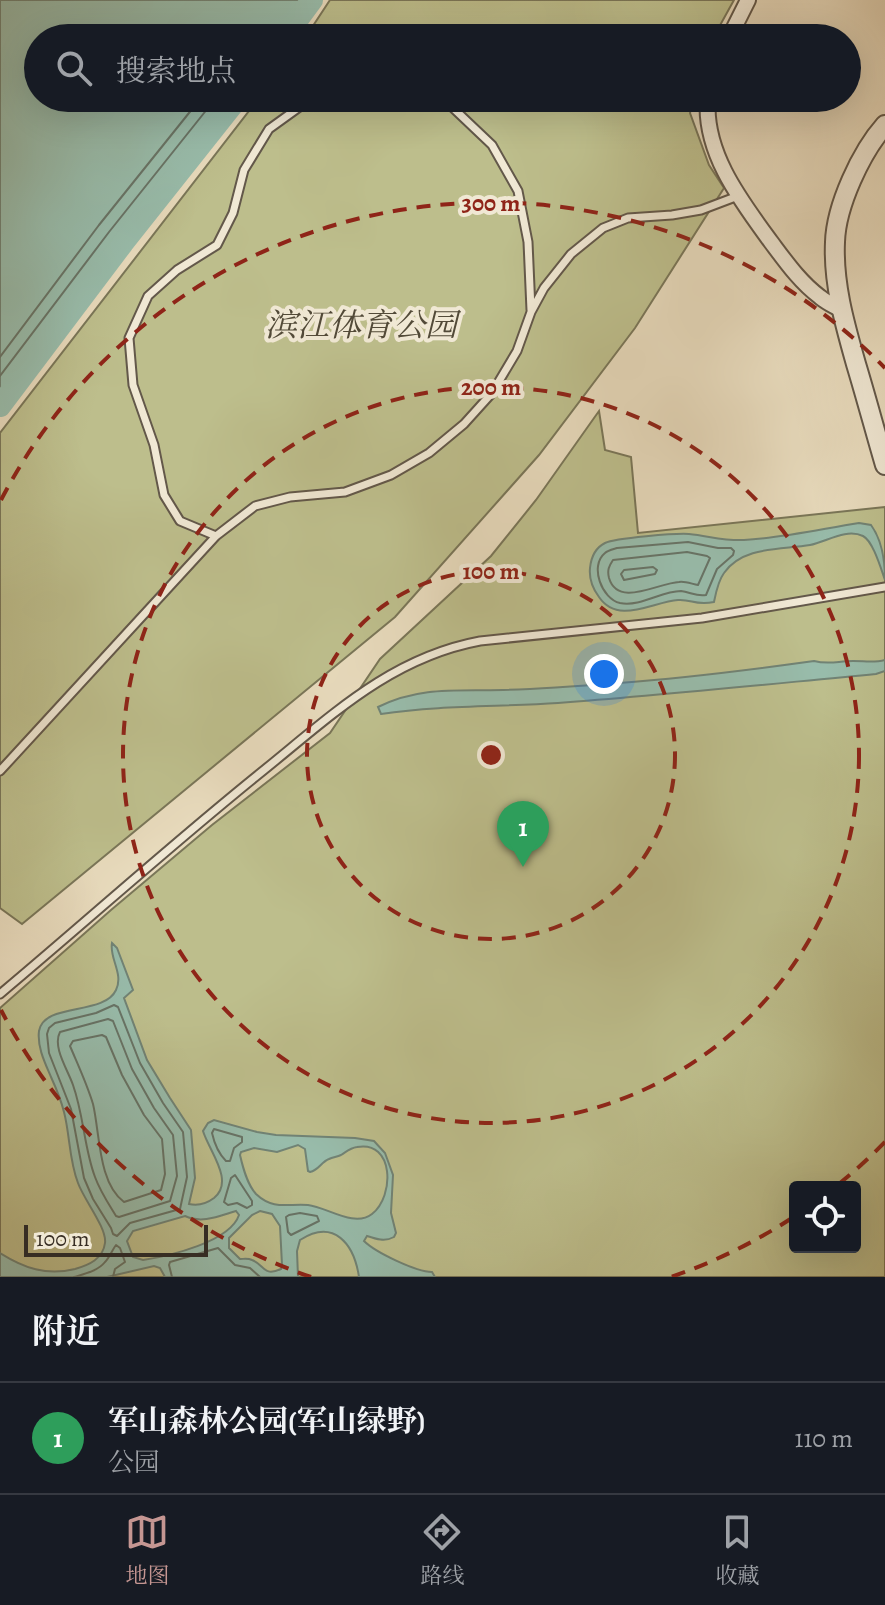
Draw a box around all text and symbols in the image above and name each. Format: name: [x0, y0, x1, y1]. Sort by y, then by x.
search box: [24, 24, 861, 112]
icon: search: [52, 46, 96, 90]
text: 搜索地点: [116, 51, 236, 91]
text: 300 m: [462, 187, 520, 219]
park label: 滨江体育公园: [265, 303, 462, 347]
text: 200 m: [461, 371, 521, 403]
text: 100 m: [462, 555, 520, 587]
your location: [584, 654, 624, 694]
centre of rings: [477, 741, 505, 769]
pin: 1: [497, 801, 549, 867]
map controls: [789, 1181, 861, 1253]
button: locate: [789, 1181, 861, 1253]
scale bar: [24, 1221, 208, 1257]
text: 100 m: [36, 1224, 90, 1254]
text: 附近: [32, 1308, 100, 1355]
text: 军山森林公园(军山绿野): [108, 1401, 425, 1441]
text: 1: [53, 1421, 63, 1456]
text: 110 m: [795, 1421, 853, 1456]
text: 公园: [108, 1445, 160, 1480]
tab: 地图: [125, 1510, 170, 1591]
tab: 路线: [420, 1510, 465, 1591]
tab: 收藏: [715, 1510, 760, 1591]

